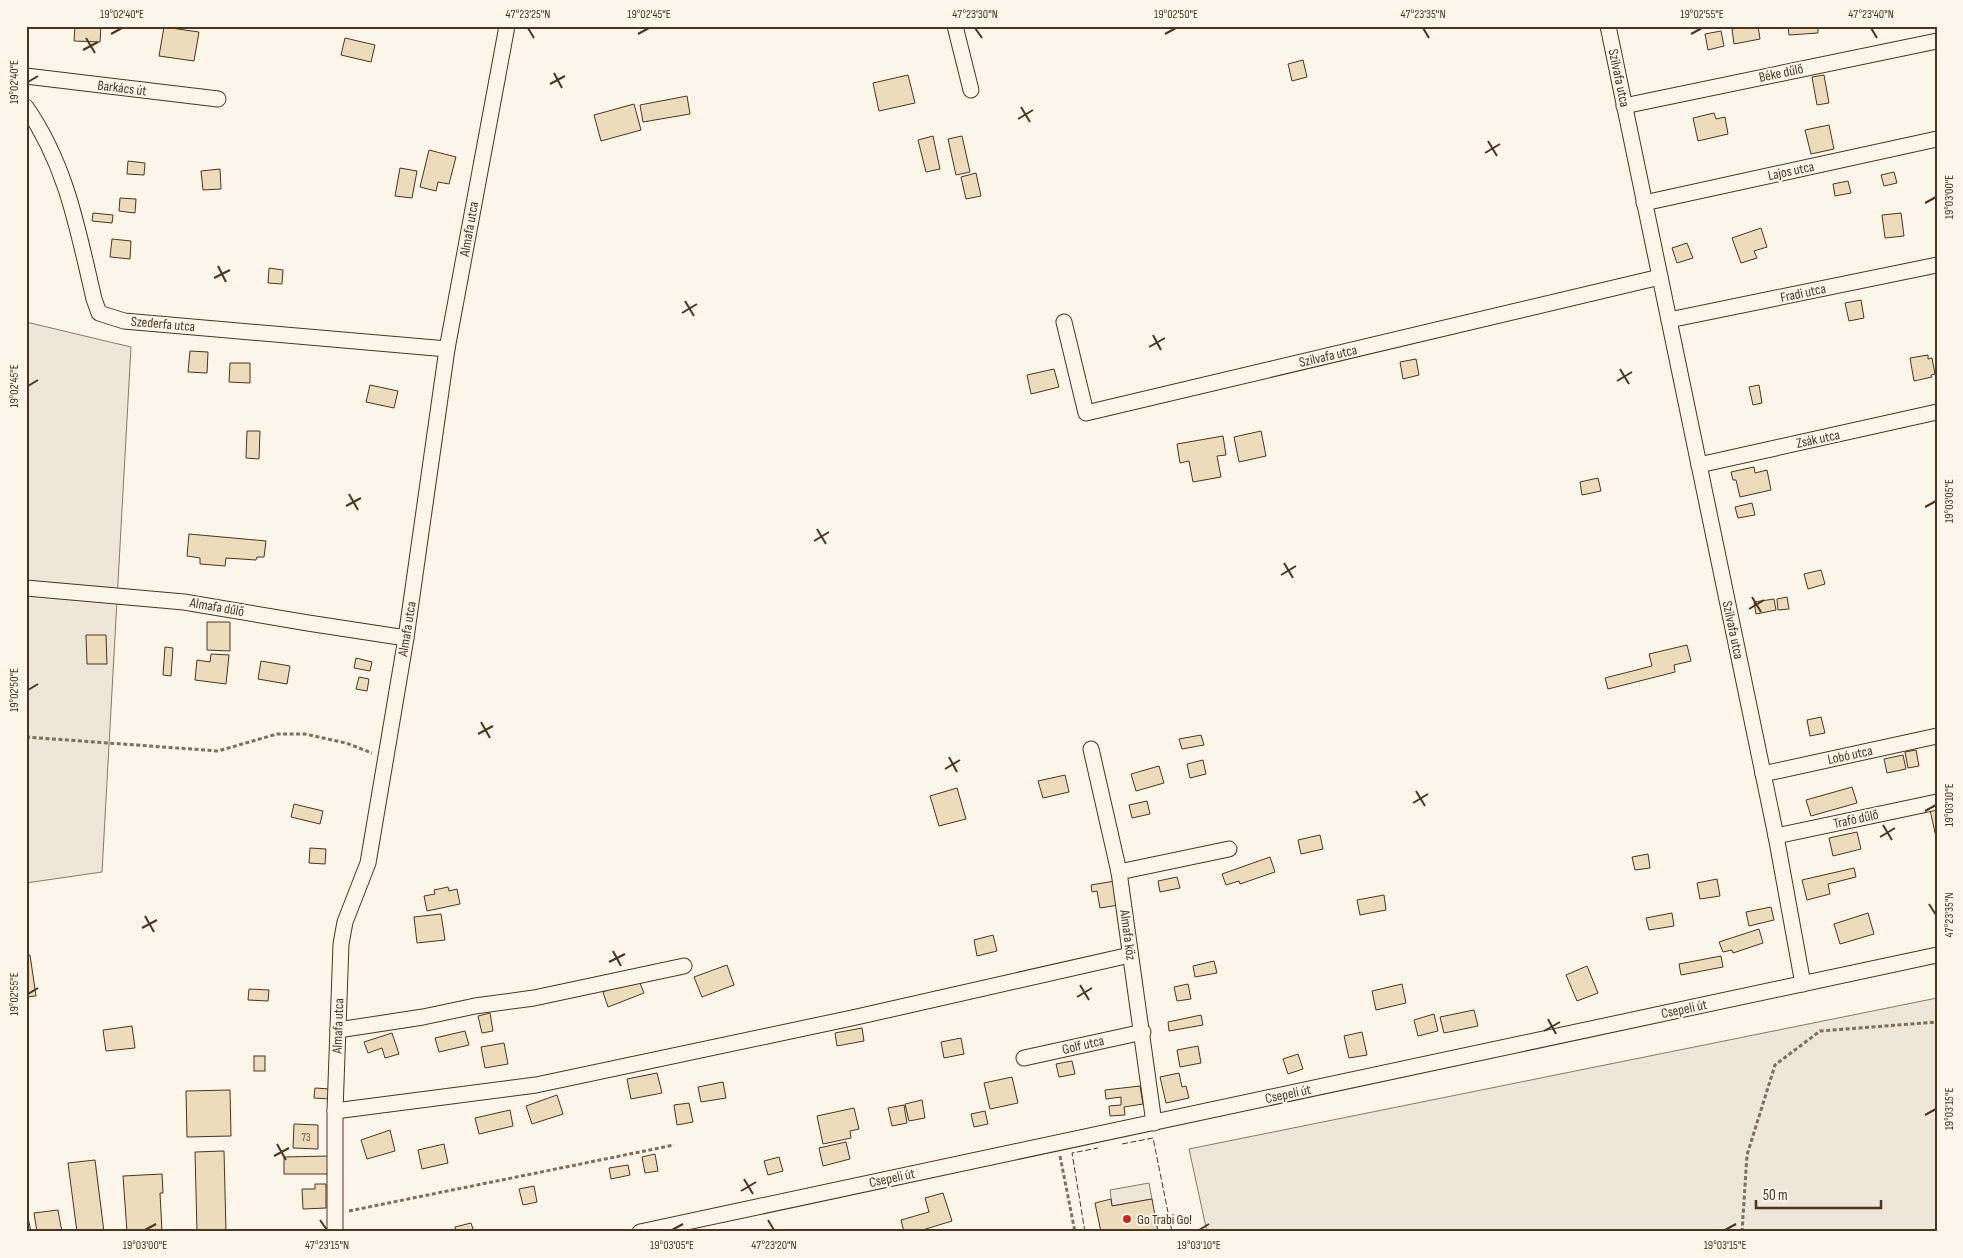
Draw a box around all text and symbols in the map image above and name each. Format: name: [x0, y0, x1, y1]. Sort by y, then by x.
text: 19°02'40"E: [100, 7, 144, 22]
text: 47°23'25"N: [506, 7, 550, 22]
text: 19°02'45"E: [627, 7, 671, 22]
text: 47°23'30"N: [952, 7, 998, 22]
text: 19°02'50"E: [1154, 7, 1198, 22]
text: 47°23'35"N: [1400, 7, 1446, 22]
text: 19°02'55"E: [1680, 7, 1724, 22]
text: 47°23'40"N: [1848, 7, 1894, 22]
street label: Szilvafa utca: [1605, 47, 1633, 109]
text: 19°02'40"E: [7, 60, 22, 104]
street label: Béke dűlő: [1757, 60, 1805, 86]
street label: Barkács út: [96, 77, 148, 99]
street label: Lajos utca: [1766, 158, 1816, 184]
text: 19°03'00"E: [1942, 175, 1957, 219]
street label: Almafa utca: [456, 200, 482, 259]
street label: Fradi utca: [1779, 280, 1827, 306]
street label: Szederfa utca: [130, 313, 196, 335]
street label: Szilvafa utca: [1297, 341, 1359, 371]
text: 19°02'45"E: [7, 364, 22, 408]
street label: Zsák utca: [1795, 426, 1841, 452]
text: 19°03'05"E: [1942, 479, 1957, 523]
street label: Almafa dűlő: [188, 594, 246, 620]
street label: Szilvafa utca: [1719, 599, 1747, 661]
street label: Almafa utca: [394, 600, 420, 659]
text: 19°02'50"E: [7, 668, 22, 712]
street label: Lobó utca: [1826, 742, 1874, 768]
text: 19°03'10"E: [1942, 783, 1957, 827]
street label: Trafó dűlő: [1832, 806, 1880, 832]
text: 47°23'35"N: [1942, 892, 1957, 938]
street label: Almafa köz: [1116, 908, 1140, 961]
text: 19°02'55"E: [7, 972, 22, 1016]
street label: Csepeli út: [1659, 996, 1709, 1022]
street label: Almafa utca: [329, 998, 347, 1055]
street label: Golf utca: [1060, 1032, 1106, 1058]
street label: Csepeli út: [1263, 1081, 1313, 1107]
text: 19°03'15"E: [1942, 1088, 1957, 1130]
house number: 73: [301, 1131, 311, 1144]
street label: Csepeli út: [867, 1165, 917, 1191]
scale bar: [1756, 1178, 1880, 1210]
text: 50 m: [1763, 1186, 1788, 1205]
place label: Go Trabi Go!: [1137, 1211, 1192, 1228]
marker: Go Trabi Go!: [1121, 1213, 1133, 1225]
text: 19°03'00"E: [123, 1238, 167, 1253]
text: 47°23'15"N: [305, 1238, 349, 1253]
text: 19°03'05"E: [650, 1238, 694, 1253]
text: 47°23'20"N: [751, 1238, 797, 1253]
text: 19°03'10"E: [1177, 1238, 1221, 1253]
text: 19°03'15"E: [1704, 1238, 1746, 1253]

